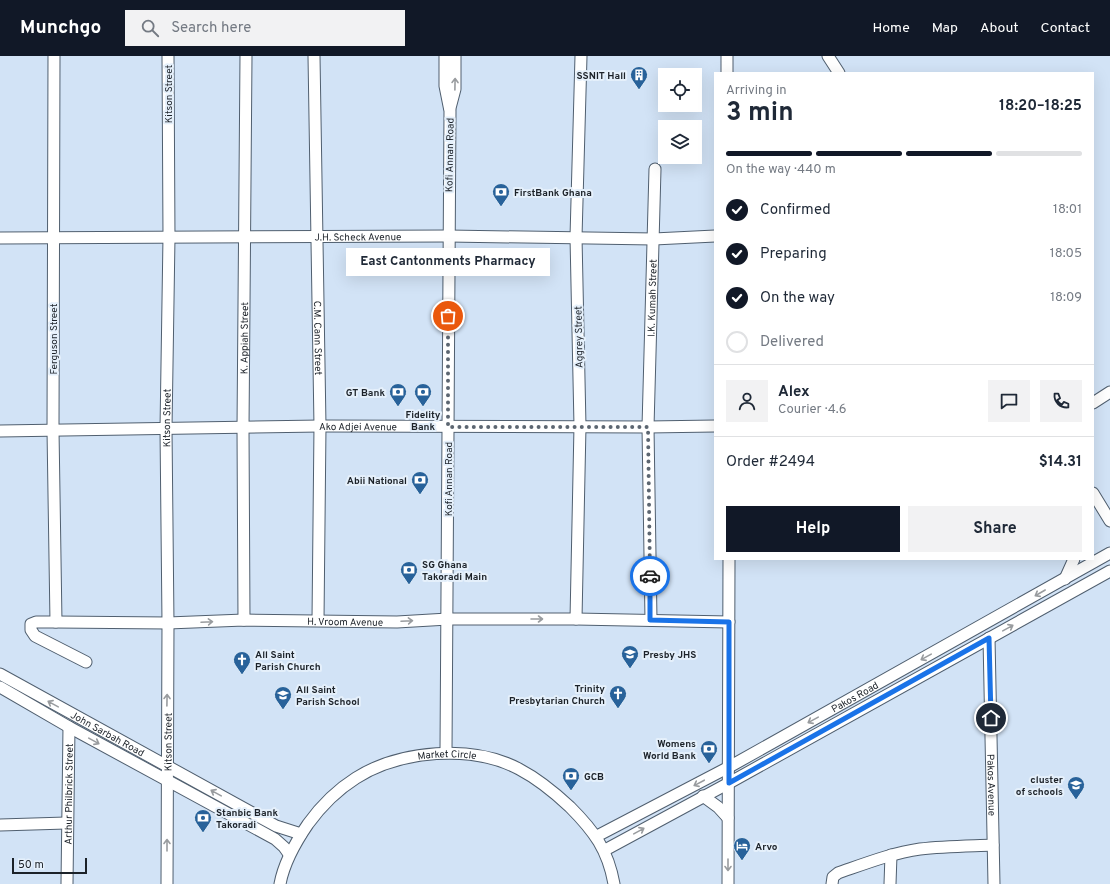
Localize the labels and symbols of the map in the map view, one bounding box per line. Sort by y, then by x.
street label: Kitson Street [163,65,176,123]
building icon: SSNIT Hall [629,65,649,90]
place label: SSNIT Hall [576,70,626,83]
one-way arrow [451,78,459,91]
street label: Kofi Annan Road [443,118,458,192]
bank icon: FirstBank Ghana [491,182,511,207]
place label: FirstBank Ghana [514,187,592,200]
street label: J.H. Scheck Avenue [315,231,401,245]
callout: East Cantonments Pharmacy [346,248,550,276]
street label: I.K. Kumah Street [645,259,661,337]
pin [431,299,465,333]
street label: C.M. Cann Street [310,301,324,376]
street label: K. Appiah Street [238,302,252,374]
street label: Ferguson Street [48,303,61,374]
street label: Aggrey Street [572,306,587,368]
bank icon: GT Bank [388,382,408,407]
bank icon: Fidelity Bank [413,382,433,407]
place label: GT Bank [346,387,385,400]
street label: Kitson Street [161,388,175,447]
place label: Fidelity Bank [405,409,441,434]
street label: Ako Adjei Avenue [319,421,397,434]
street label: Kofi Annan Road [443,442,456,516]
bank icon: Abii National [410,470,430,495]
place label: Abii National [347,475,407,488]
courier [630,556,670,596]
place label: SG Ghana Takoradi Main [422,559,487,584]
bank icon: SG Ghana Takoradi Main [399,560,419,585]
one-way arrow [1034,590,1046,598]
one-way arrow [530,615,543,623]
street label: H. Vroom Avenue [307,616,383,630]
one-way arrow [200,618,213,625]
one-way arrow [400,618,413,625]
one-way arrow [1002,623,1014,631]
school or university icon: Presby JHS [620,644,640,669]
place label: All Saint Parish Church [255,649,321,674]
place label: Presby JHS [643,649,696,662]
church icon: All Saint Parish Church [232,650,252,675]
one-way arrow [920,654,932,661]
street label: Pakos Road [829,679,881,716]
place label: Trinity Presbytarian Church [509,683,605,708]
place label: All Saint Parish School [296,684,360,709]
church icon: Trinity Presbytarian Church [608,684,628,709]
school or university icon: All Saint Parish School [273,685,293,710]
one-way arrow [163,694,171,707]
one-way arrow [47,700,59,707]
pin [974,701,1008,735]
street label: John Sarbah Road [68,709,146,760]
street label: Kitson Street [162,712,176,771]
one-way arrow [807,717,819,725]
one-way arrow [88,738,100,745]
place label: Womens World Bank [643,738,696,763]
bank icon: Womens World Bank [699,739,719,764]
street label: Arthur Philbrick Street [63,743,77,845]
street label: Market Circle [417,748,477,764]
street label: Pakos Avenue [983,754,998,816]
bank icon: GCB [561,766,581,791]
place label: GCB [584,771,604,784]
place label: cluster of schools [1016,774,1064,799]
school or university icon: cluster of schools [1066,775,1086,800]
one-way arrow [693,780,705,787]
one-way arrow [210,789,222,797]
place label: Stanbic Bank Takoradi [216,807,278,832]
bank icon: Stanbic Bank Takoradi [193,808,213,833]
one-way arrow [633,827,645,834]
hotel icon: Arvo [732,836,752,861]
one-way arrow [163,839,171,852]
place label: Arvo [755,841,778,854]
scale bar [12,856,87,875]
one-way arrow [724,858,732,871]

